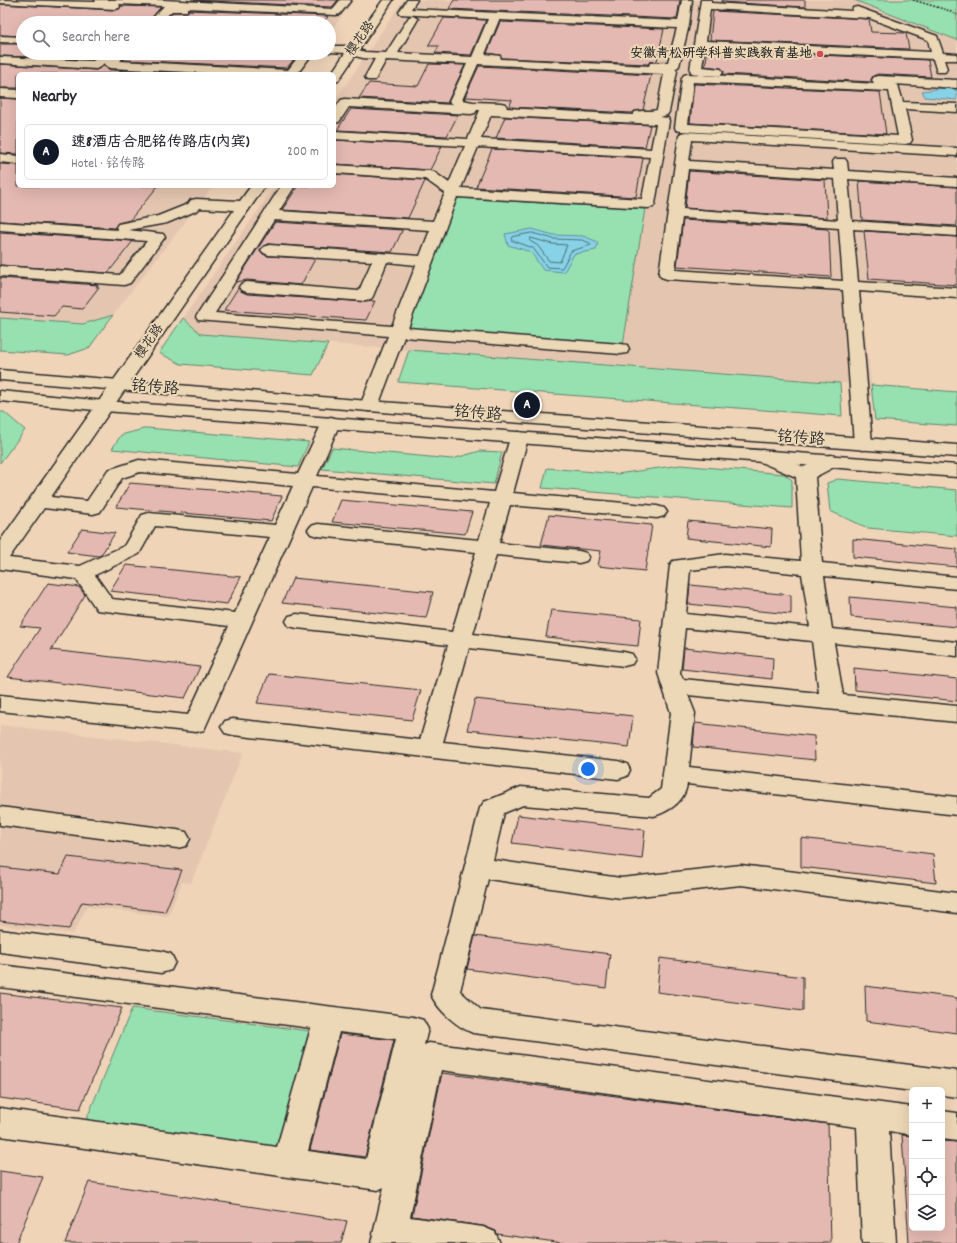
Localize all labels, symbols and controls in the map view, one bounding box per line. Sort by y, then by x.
search box [16,16,336,60]
street label: 樱花路 [342,18,380,60]
icon: search [30,27,52,49]
text: Search here [62,27,130,49]
place label: 安徽青松研学科普实践教育基地 [630,45,812,64]
marker: 安徽青松研学科普实践教育基地 [815,49,825,59]
text: Nearby [32,86,76,110]
text: 速8酒店合肥铭传路店(内宾) [71,132,250,154]
text: A [42,143,50,162]
text: 200 m [287,143,319,162]
text: Hotel · 铭传路 [71,155,145,174]
street label: 樱花路 [131,321,169,363]
street label: 铭传路 [130,374,180,402]
pin: A [514,390,540,420]
street label: 铭传路 [453,401,503,427]
street label: 铭传路 [776,426,826,452]
your location [578,759,598,779]
map controls [909,1087,945,1231]
button: + [909,1087,945,1123]
button: − [909,1123,945,1159]
button: locate [909,1159,945,1195]
button: layers [909,1195,945,1231]

